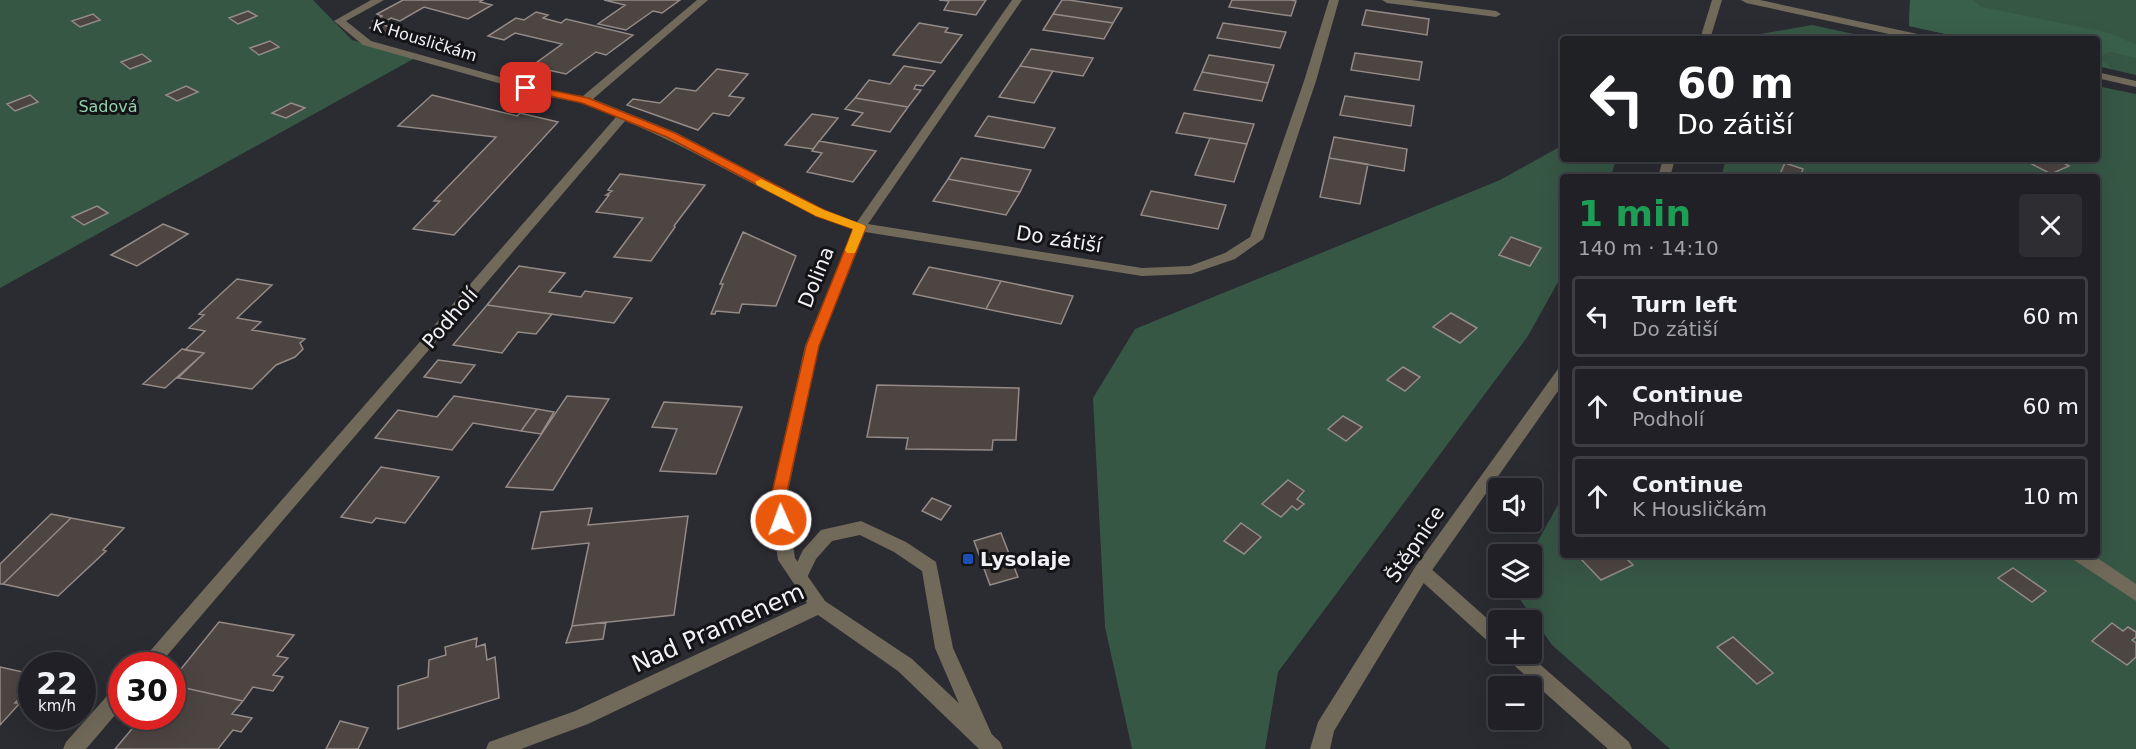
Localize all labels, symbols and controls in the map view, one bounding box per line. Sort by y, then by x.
street label: K Housličkám [370,16,479,65]
text: 60 m [1677,59,1794,108]
icon: left [1578,60,1656,138]
pin [500,62,551,113]
icon: arrive [509,71,542,104]
park label: Sadová [78,97,138,116]
text: Do zátiší [1677,109,1793,140]
text: 1 min [1578,193,1691,234]
button: close [2019,194,2082,257]
street label: Do zátiší [1015,220,1105,258]
text: 140 m · 14:10 [1578,236,1719,260]
street label: Dolina [793,243,839,311]
street label: Podholí [417,282,484,353]
text: Turn left [1632,292,1737,317]
icon: left [1581,300,1614,333]
text: 60 m [2023,304,2079,329]
text: Do zátiší [1632,317,1718,341]
text: Continue [1632,382,1743,407]
icon: ahead [1581,390,1614,423]
text: 60 m [2023,394,2079,419]
text: Podholí [1632,407,1704,431]
text: Continue [1632,472,1743,497]
map controls [1488,478,1542,730]
button: sound [1488,478,1542,532]
icon: ahead [1581,480,1614,513]
text: 10 m [2023,484,2079,509]
position arrow [749,488,813,552]
text: K Housličkám [1632,497,1767,521]
street label: Štěpnice [1381,501,1449,587]
button: layers [1488,544,1542,598]
place label: Lysolaje [980,547,1071,571]
marker: Lysolaje [961,552,975,566]
street label: Nad Pramenem [628,577,808,679]
button: + [1488,610,1542,664]
speed limit sign: 30 [108,652,186,730]
text: 22 [36,666,78,701]
button: − [1488,676,1542,730]
text: km/h [38,697,76,715]

